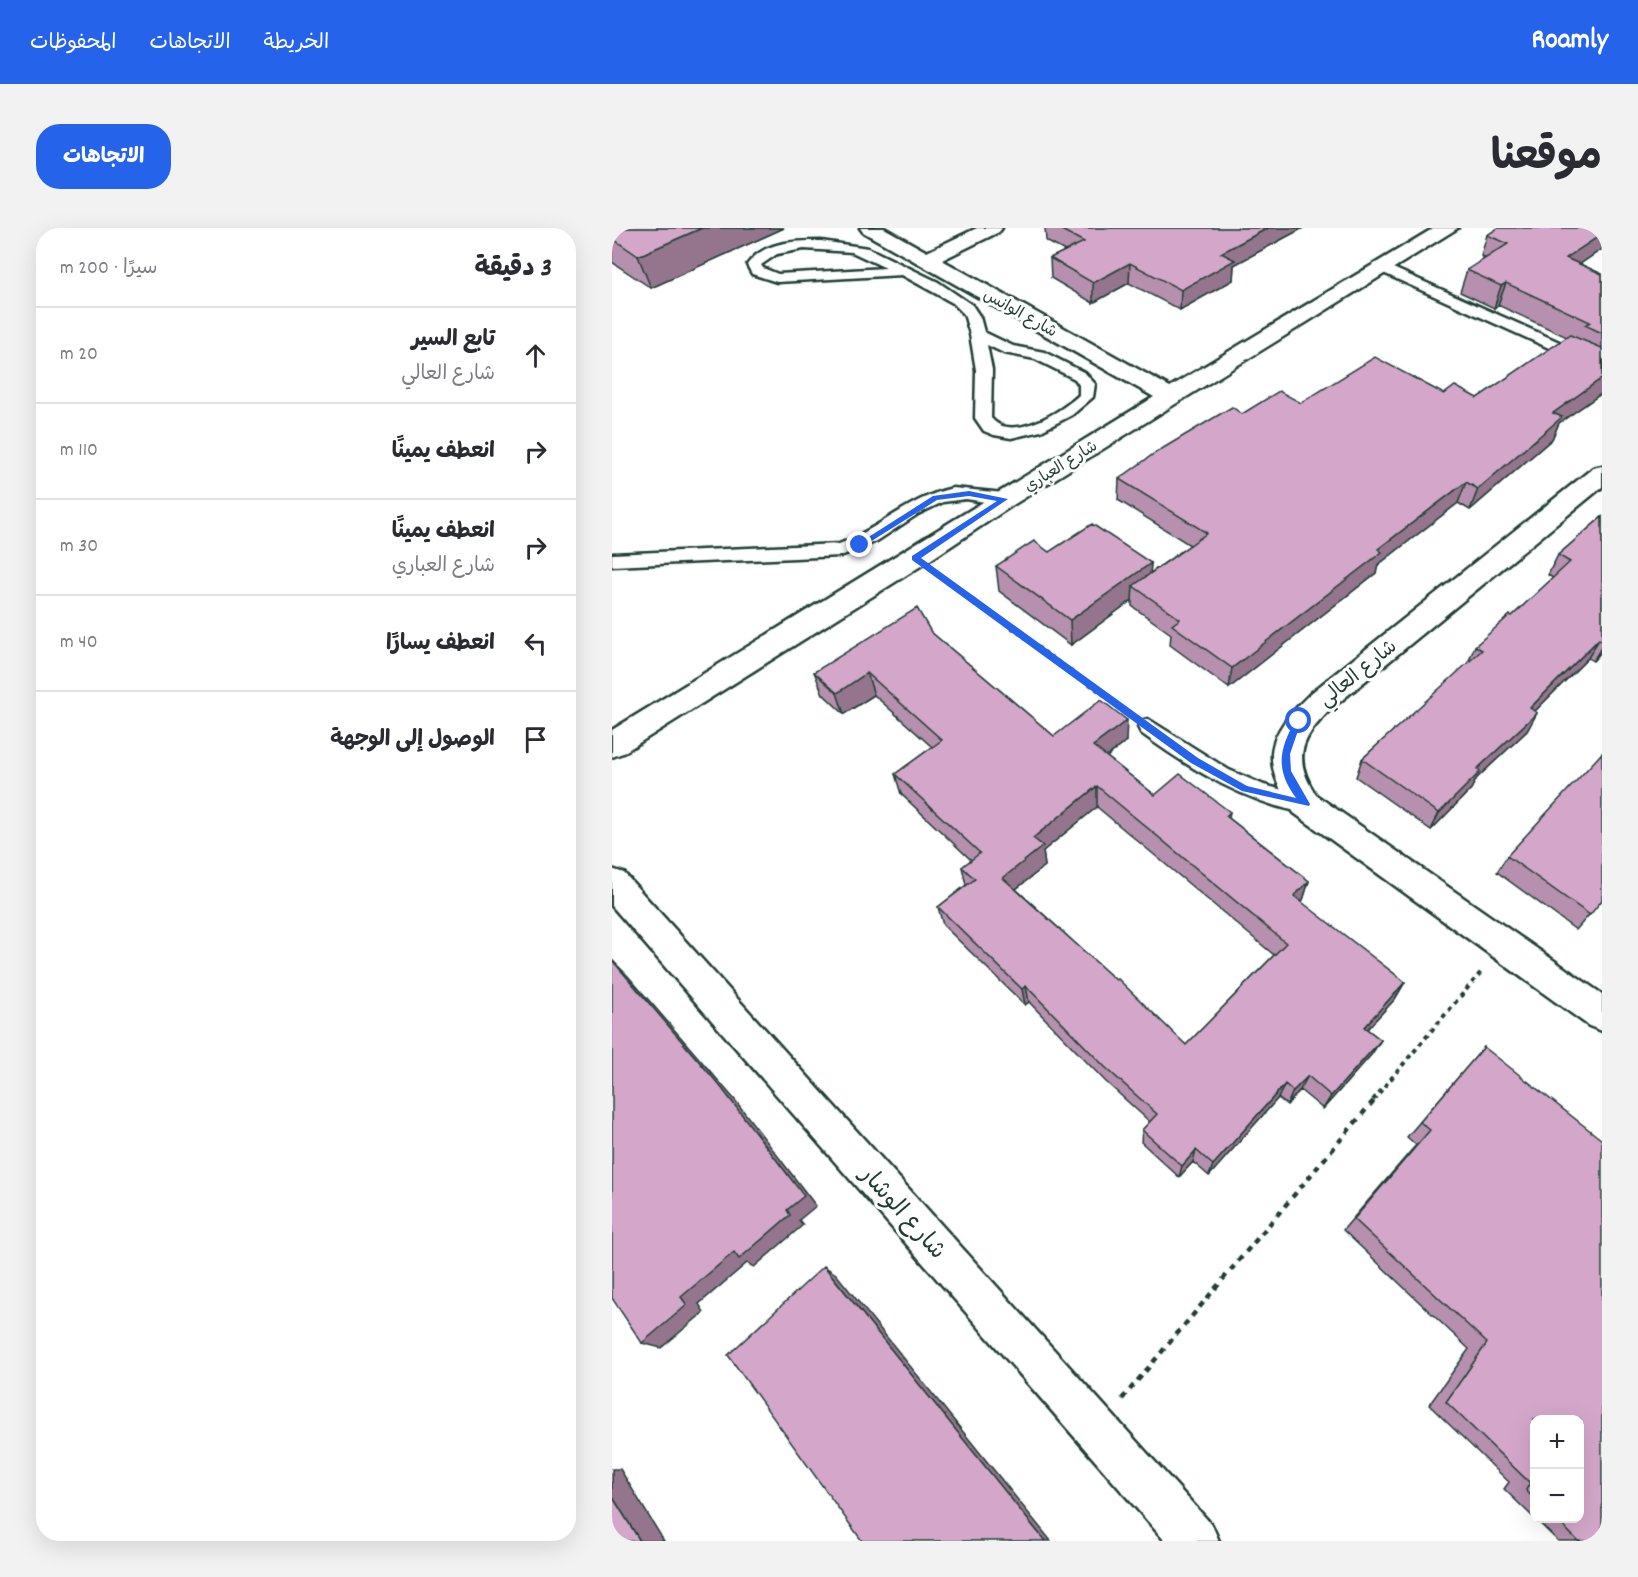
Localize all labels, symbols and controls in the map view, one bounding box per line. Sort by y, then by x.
text: Roamly [1532,22,1608,62]
text: المحفوظات [30,29,116,59]
text: الاتجاهات [149,29,231,59]
text: الخريطة [264,29,329,59]
button: الاتجاهات [36,124,171,189]
text: موقعنا [1491,130,1602,190]
text: 3 دقيقة [475,251,552,288]
text: سيرًا · 200 m [60,255,157,283]
street label: شارع الوانس [979,284,1061,344]
text: تابع السير [412,325,495,356]
icon: ahead [519,339,552,372]
text: 20 m [60,341,98,369]
text: شارع العالي [401,361,495,389]
icon: right [519,435,552,468]
street label: شارع العباري [1020,436,1102,499]
text: 110 m [60,437,98,465]
text: انعطف يمينًا [392,437,495,468]
text: انعطف يمينًا [392,517,495,548]
icon: right [519,531,552,564]
route end [846,531,872,557]
text: 30 m [60,533,98,561]
text: شارع العباري [392,553,495,581]
icon: left [519,627,552,660]
text: 40 m [60,629,98,657]
text: انعطف يسارًا [386,629,495,660]
street label: شارع العالي [1314,634,1405,716]
route start [1285,707,1311,733]
icon: arrive [519,723,552,756]
text: الوصول إلى الوجهة [330,725,495,756]
street label: شارع الوشار [849,1158,953,1268]
map controls [1530,1415,1584,1523]
button: + [1530,1415,1584,1469]
button: − [1530,1469,1584,1523]

